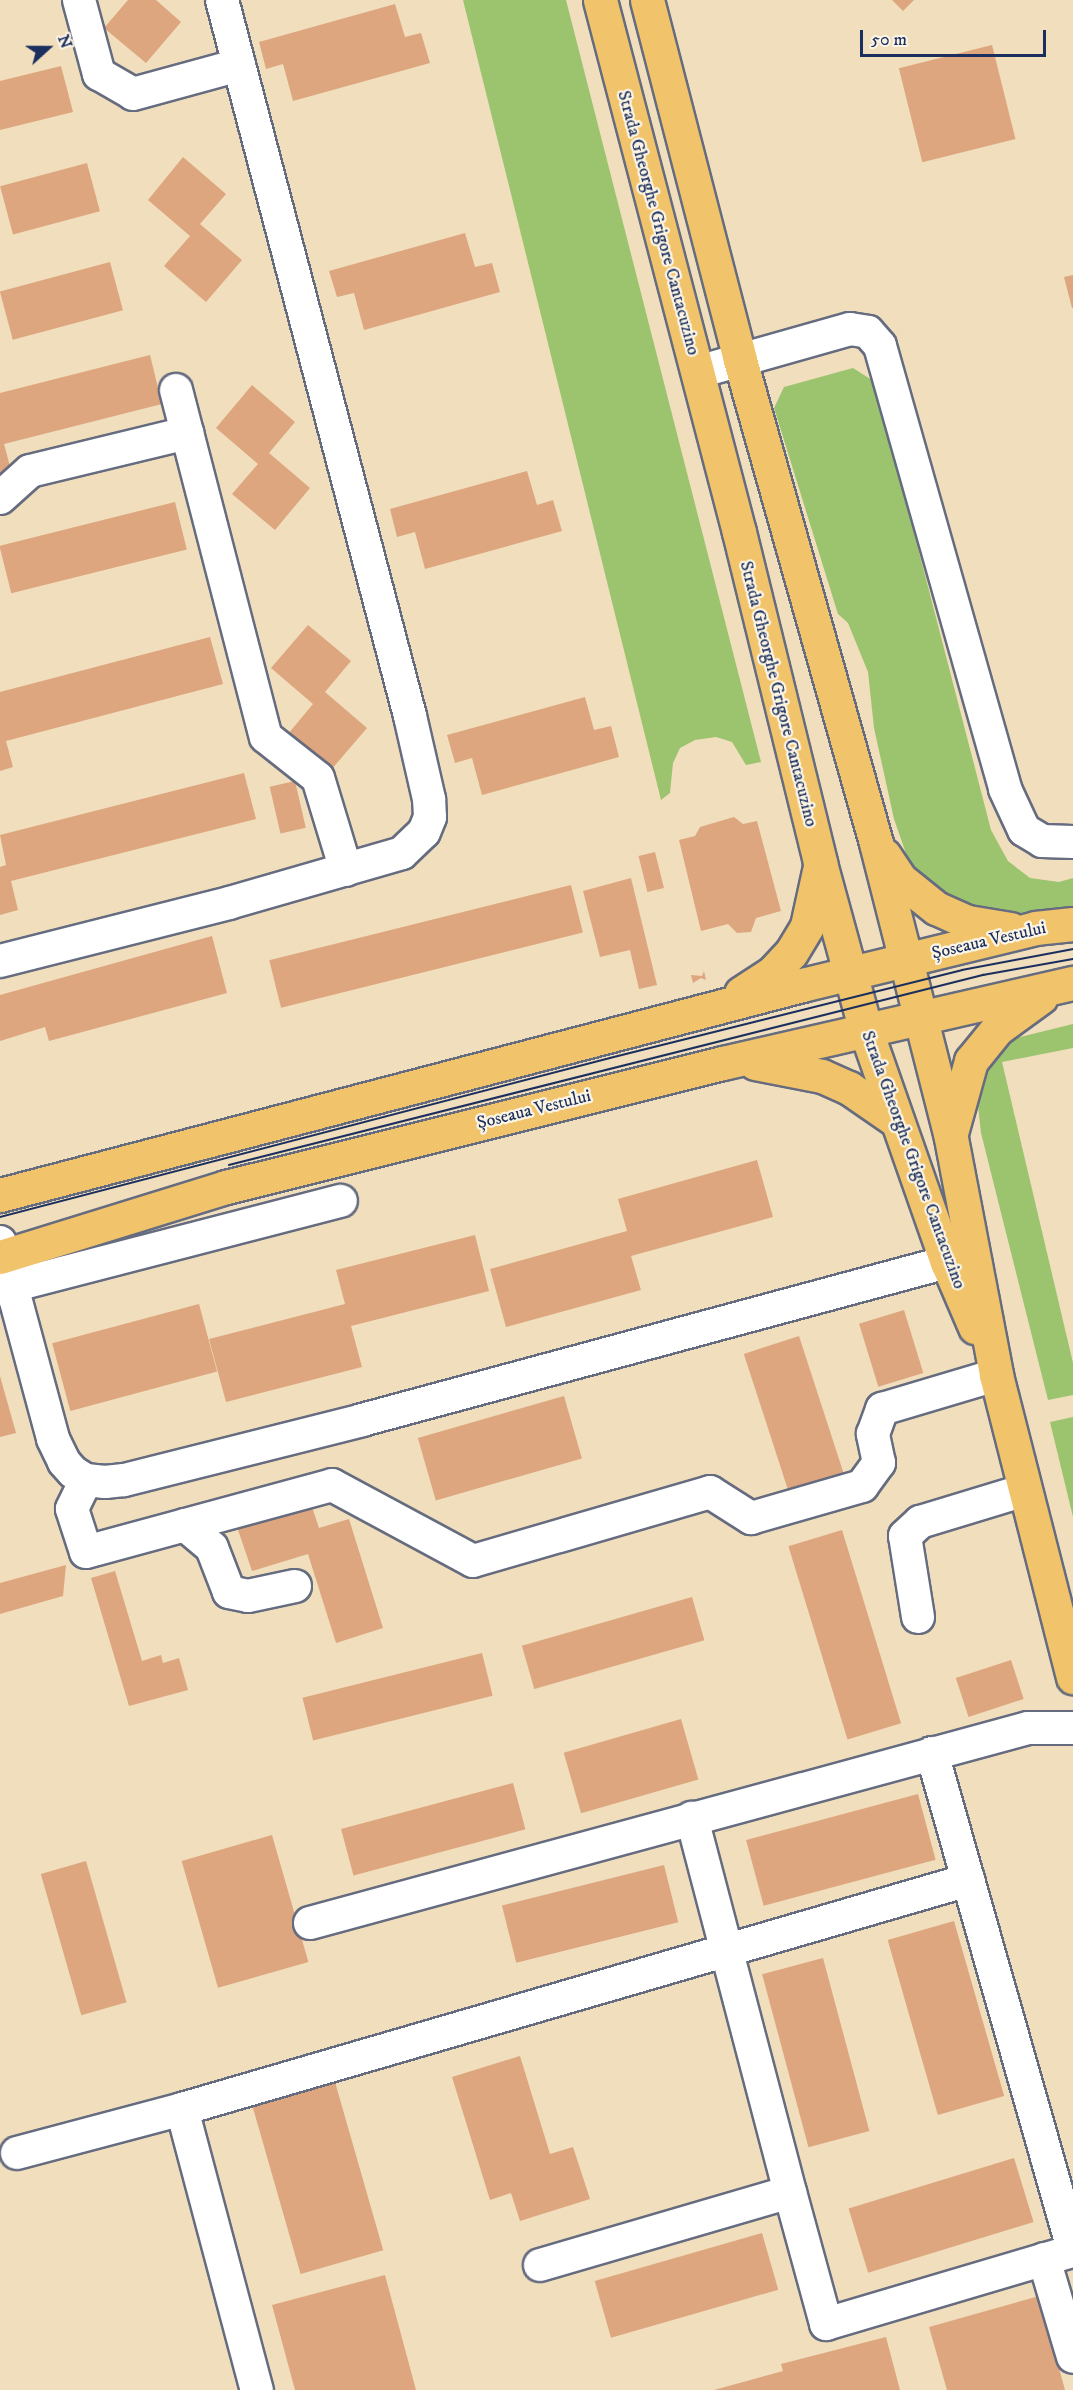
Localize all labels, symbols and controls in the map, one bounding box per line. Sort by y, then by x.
north arrow [18,18,78,78]
scale bar [863,18,1049,56]
text: 50 m [871,29,907,51]
text: N [53,32,76,51]
street label: Strada Gheorghe Grigore Cantacuzino [612,88,704,358]
street label: Strada Gheorghe Grigore Cantacuzino [734,559,822,829]
street label: Șoseaua Vestului [930,917,1048,965]
street label: Strada Gheorghe Grigore Cantacuzino [856,1028,970,1292]
street label: Șoseaua Vestului [475,1085,593,1135]

